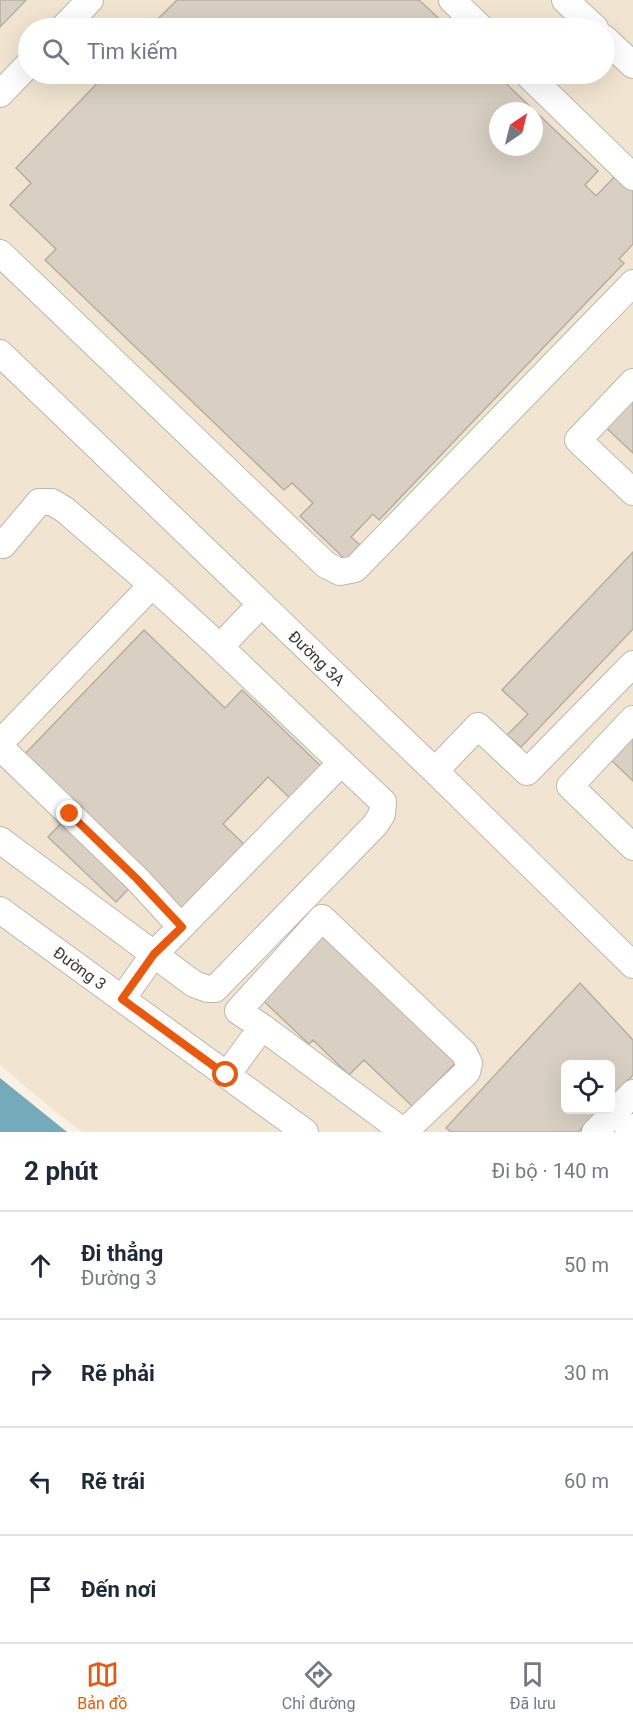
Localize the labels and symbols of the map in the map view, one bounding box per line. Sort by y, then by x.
north arrow [489,102,543,156]
street label: Đường 3A [285,627,349,690]
route end [56,800,82,826]
street label: Đường 3 [50,943,110,994]
route start [212,1061,238,1087]

